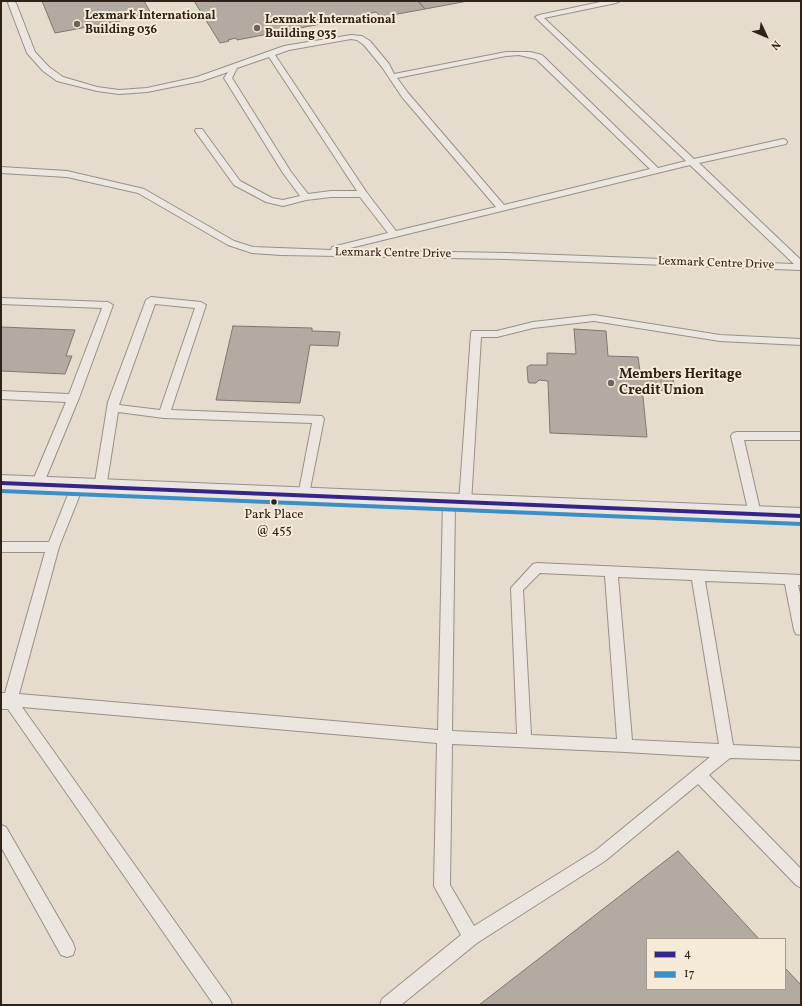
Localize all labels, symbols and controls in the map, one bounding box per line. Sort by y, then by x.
place label: Lexmark International Building 036 [85,10,216,38]
place label: Lexmark International Building 035 [265,14,396,42]
north arrow [746,16,786,56]
marker: Lexmark International Building 036 [72,19,82,29]
marker: Lexmark International Building 035 [252,23,262,33]
text: N [767,37,783,53]
street label: Lexmark Centre Drive [335,246,451,262]
street label: Lexmark Centre Drive [658,255,774,273]
place label: Members Heritage Credit Union [619,367,742,400]
marker: Members Heritage Credit Union [606,378,616,388]
marker: Park Place @ 455 [269,497,279,507]
place label: Park Place @ 455 [244,508,304,539]
legend [646,938,786,990]
text: 4 [684,946,691,962]
text: 17 [684,966,694,982]

